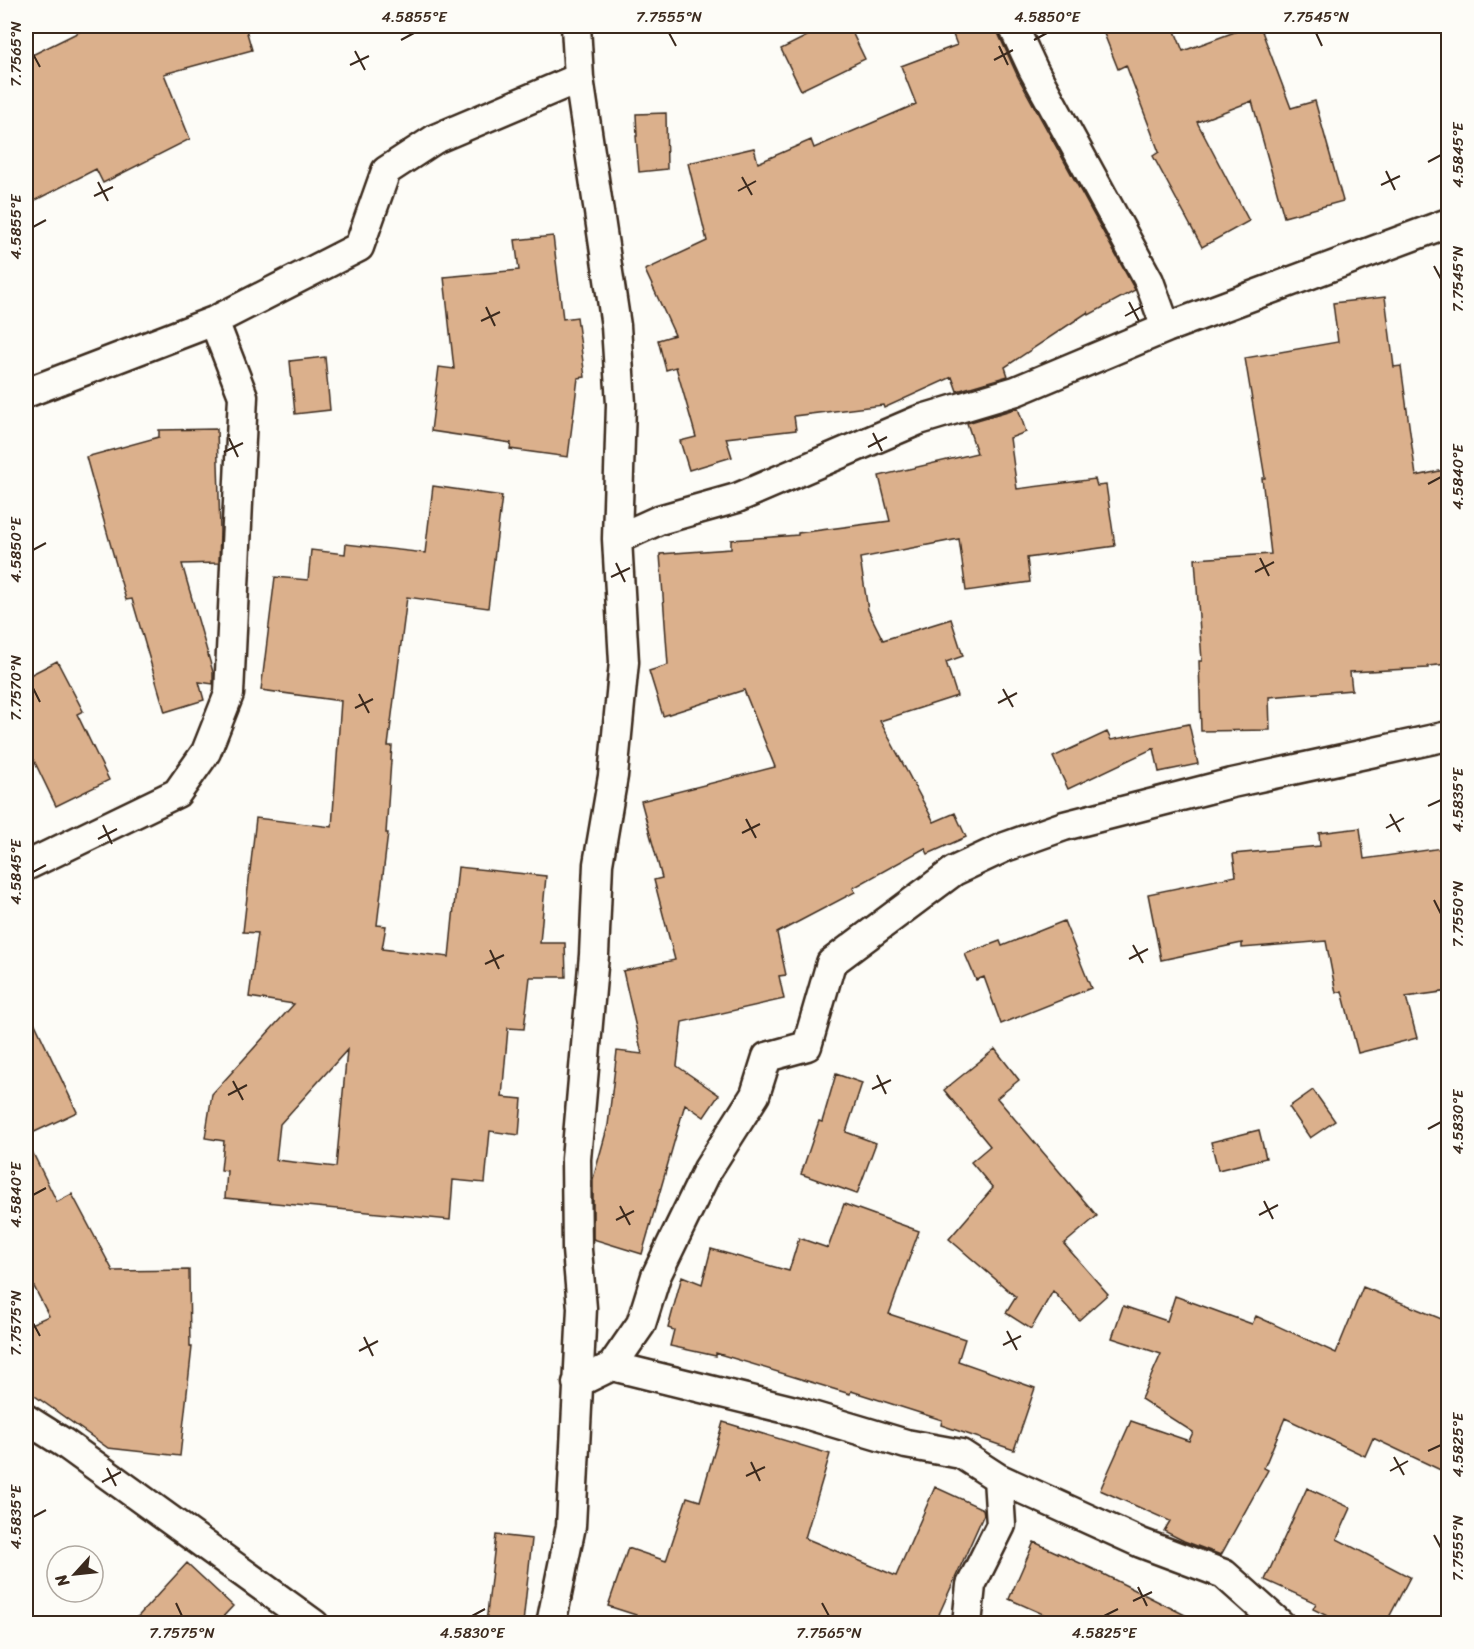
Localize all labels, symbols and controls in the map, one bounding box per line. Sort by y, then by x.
text: 4.5855°E [381,4,448,30]
text: 7.7555°N [636,4,703,30]
text: 4.5850°E [1014,4,1081,30]
text: 7.7545°N [1283,4,1350,30]
text: 7.7565°N [3,21,29,87]
text: 4.5845°E [1445,121,1471,188]
text: 4.5855°E [3,193,29,260]
text: 7.7545°N [1445,245,1471,312]
text: 4.5840°E [1445,442,1471,510]
text: 4.5850°E [3,516,29,583]
text: 7.7570°N [3,655,29,721]
text: 4.5835°E [1445,766,1471,832]
text: 4.5845°E [3,838,29,905]
text: 7.7550°N [1445,880,1471,947]
text: 4.5830°E [1445,1088,1471,1154]
text: 4.5840°E [3,1160,29,1228]
text: 7.7575°N [3,1290,29,1356]
text: 4.5825°E [1445,1411,1471,1477]
text: 4.5835°E [3,1483,29,1549]
text: 7.7555°N [1445,1514,1471,1581]
north arrow [45,1544,105,1604]
text: N [46,1568,78,1593]
text: 7.7575°N [149,1620,215,1646]
text: 4.5830°E [440,1620,506,1646]
text: 7.7565°N [796,1620,862,1646]
text: 4.5825°E [1072,1620,1138,1646]

